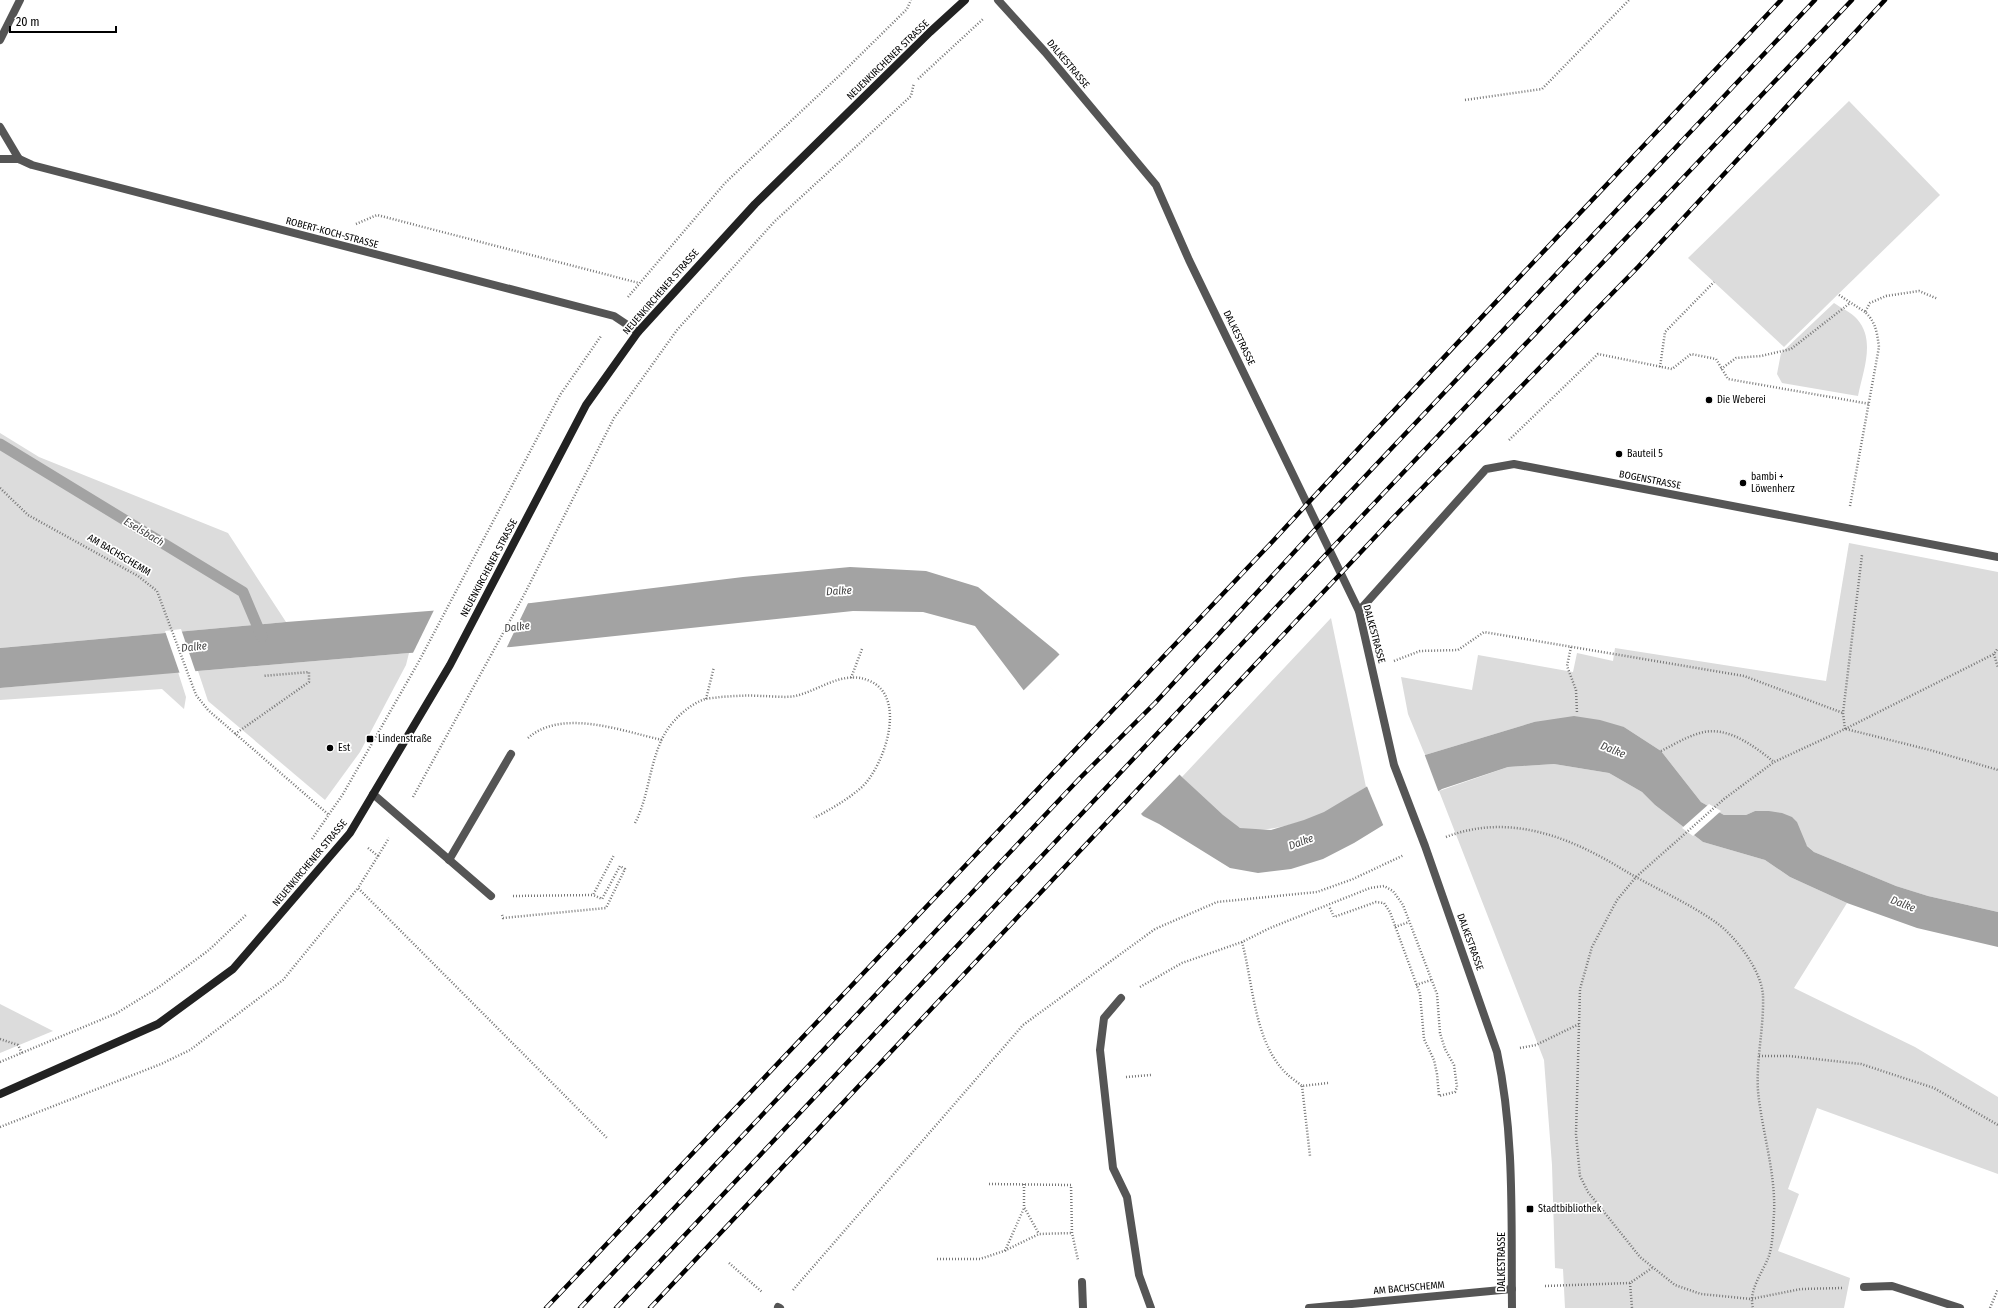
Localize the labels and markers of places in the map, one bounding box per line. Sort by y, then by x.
place label: Die Weberei [1717,394,1766,406]
marker: Die Weberei [1704,395,1714,405]
place label: Bauteil 5 [1627,448,1663,460]
marker: Bauteil 5 [1614,449,1624,459]
place label: bambi + Löwenherz [1751,471,1795,495]
marker: bambi + Löwenherz [1738,478,1748,488]
place label: Lindenstraße [378,733,432,745]
marker: Lindenstraße [365,734,375,744]
place label: Est [338,742,351,754]
marker: Est [325,743,335,753]
place label: Stadtbibliothek [1538,1203,1602,1215]
marker: Stadtbibliothek [1525,1204,1535,1214]

